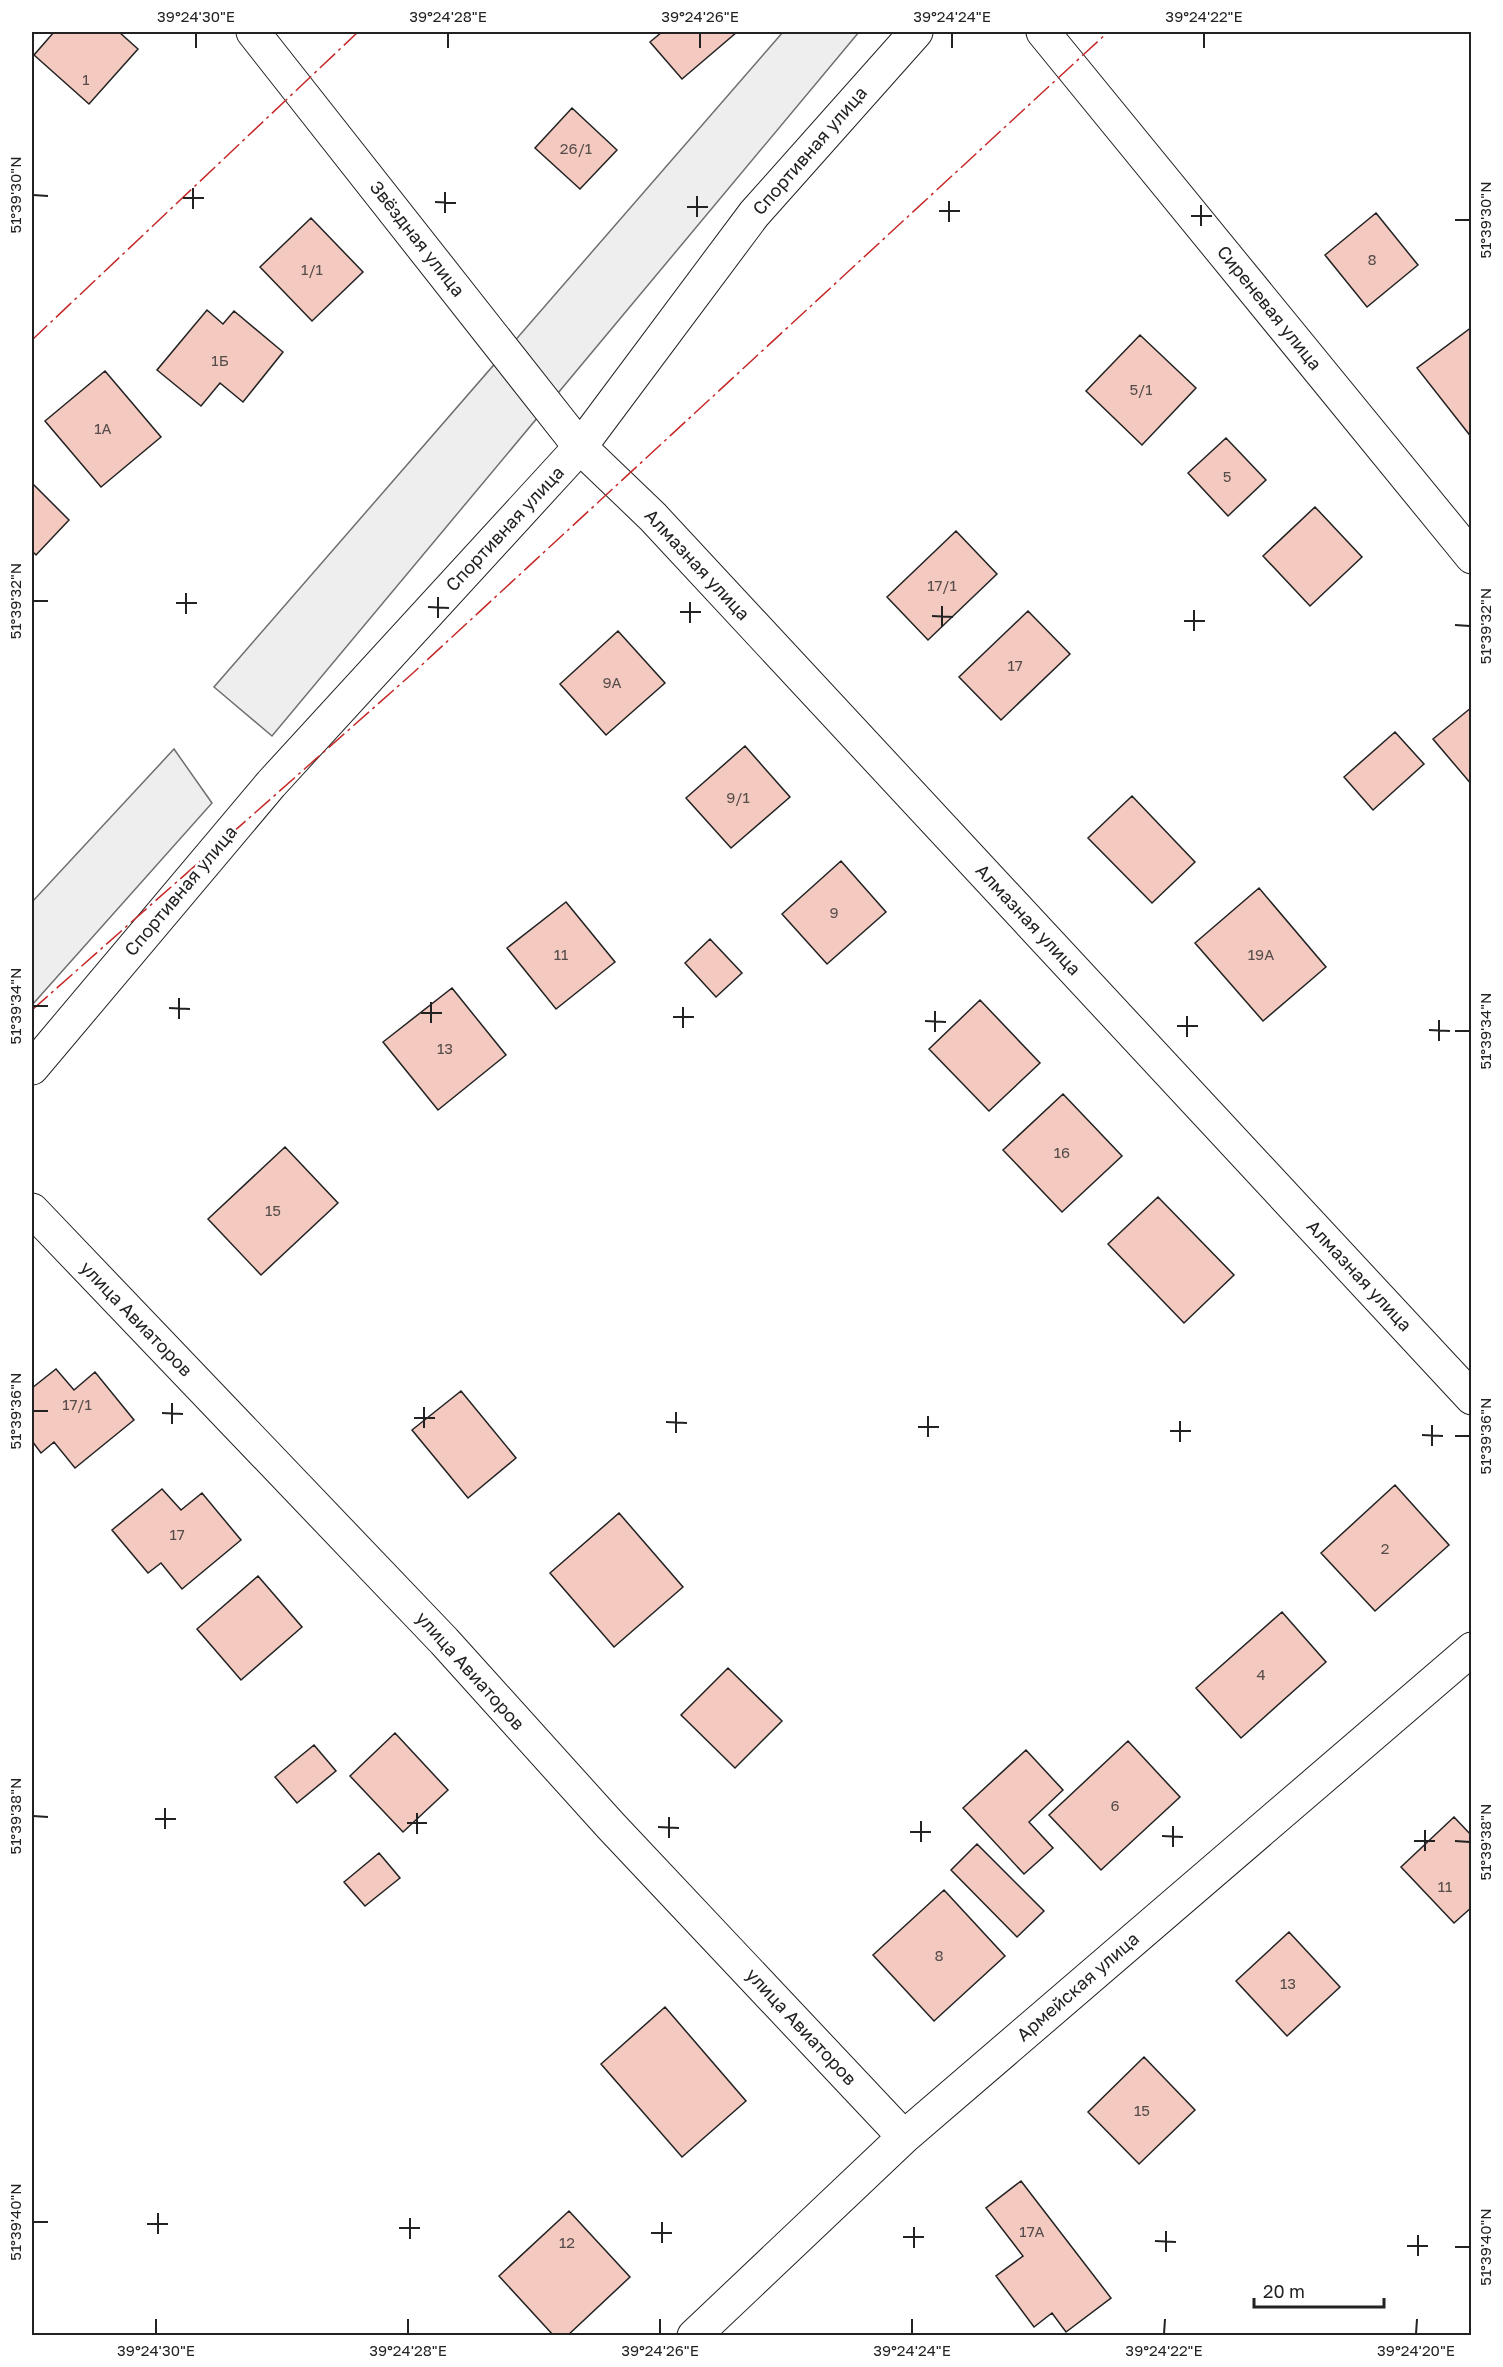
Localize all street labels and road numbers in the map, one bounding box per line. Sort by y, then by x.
street label: Спортивная улица [747,81,871,219]
street label: Звёздная улица [366,176,470,301]
street label: Сиреневая улица [1213,241,1327,374]
street label: Спортивная улица [441,461,568,596]
street label: Алмазная улица [641,504,755,625]
street label: Спортивная улица [119,821,241,960]
street label: Алмазная улица [972,859,1086,980]
street label: Алмазная улица [1303,1215,1417,1336]
street label: улица Авиаторов [76,1256,197,1381]
street label: улица Авиаторов [412,1607,530,1734]
street label: Армейская улица [1012,1927,1143,2045]
street label: улица Авиаторов [742,1963,862,2089]

